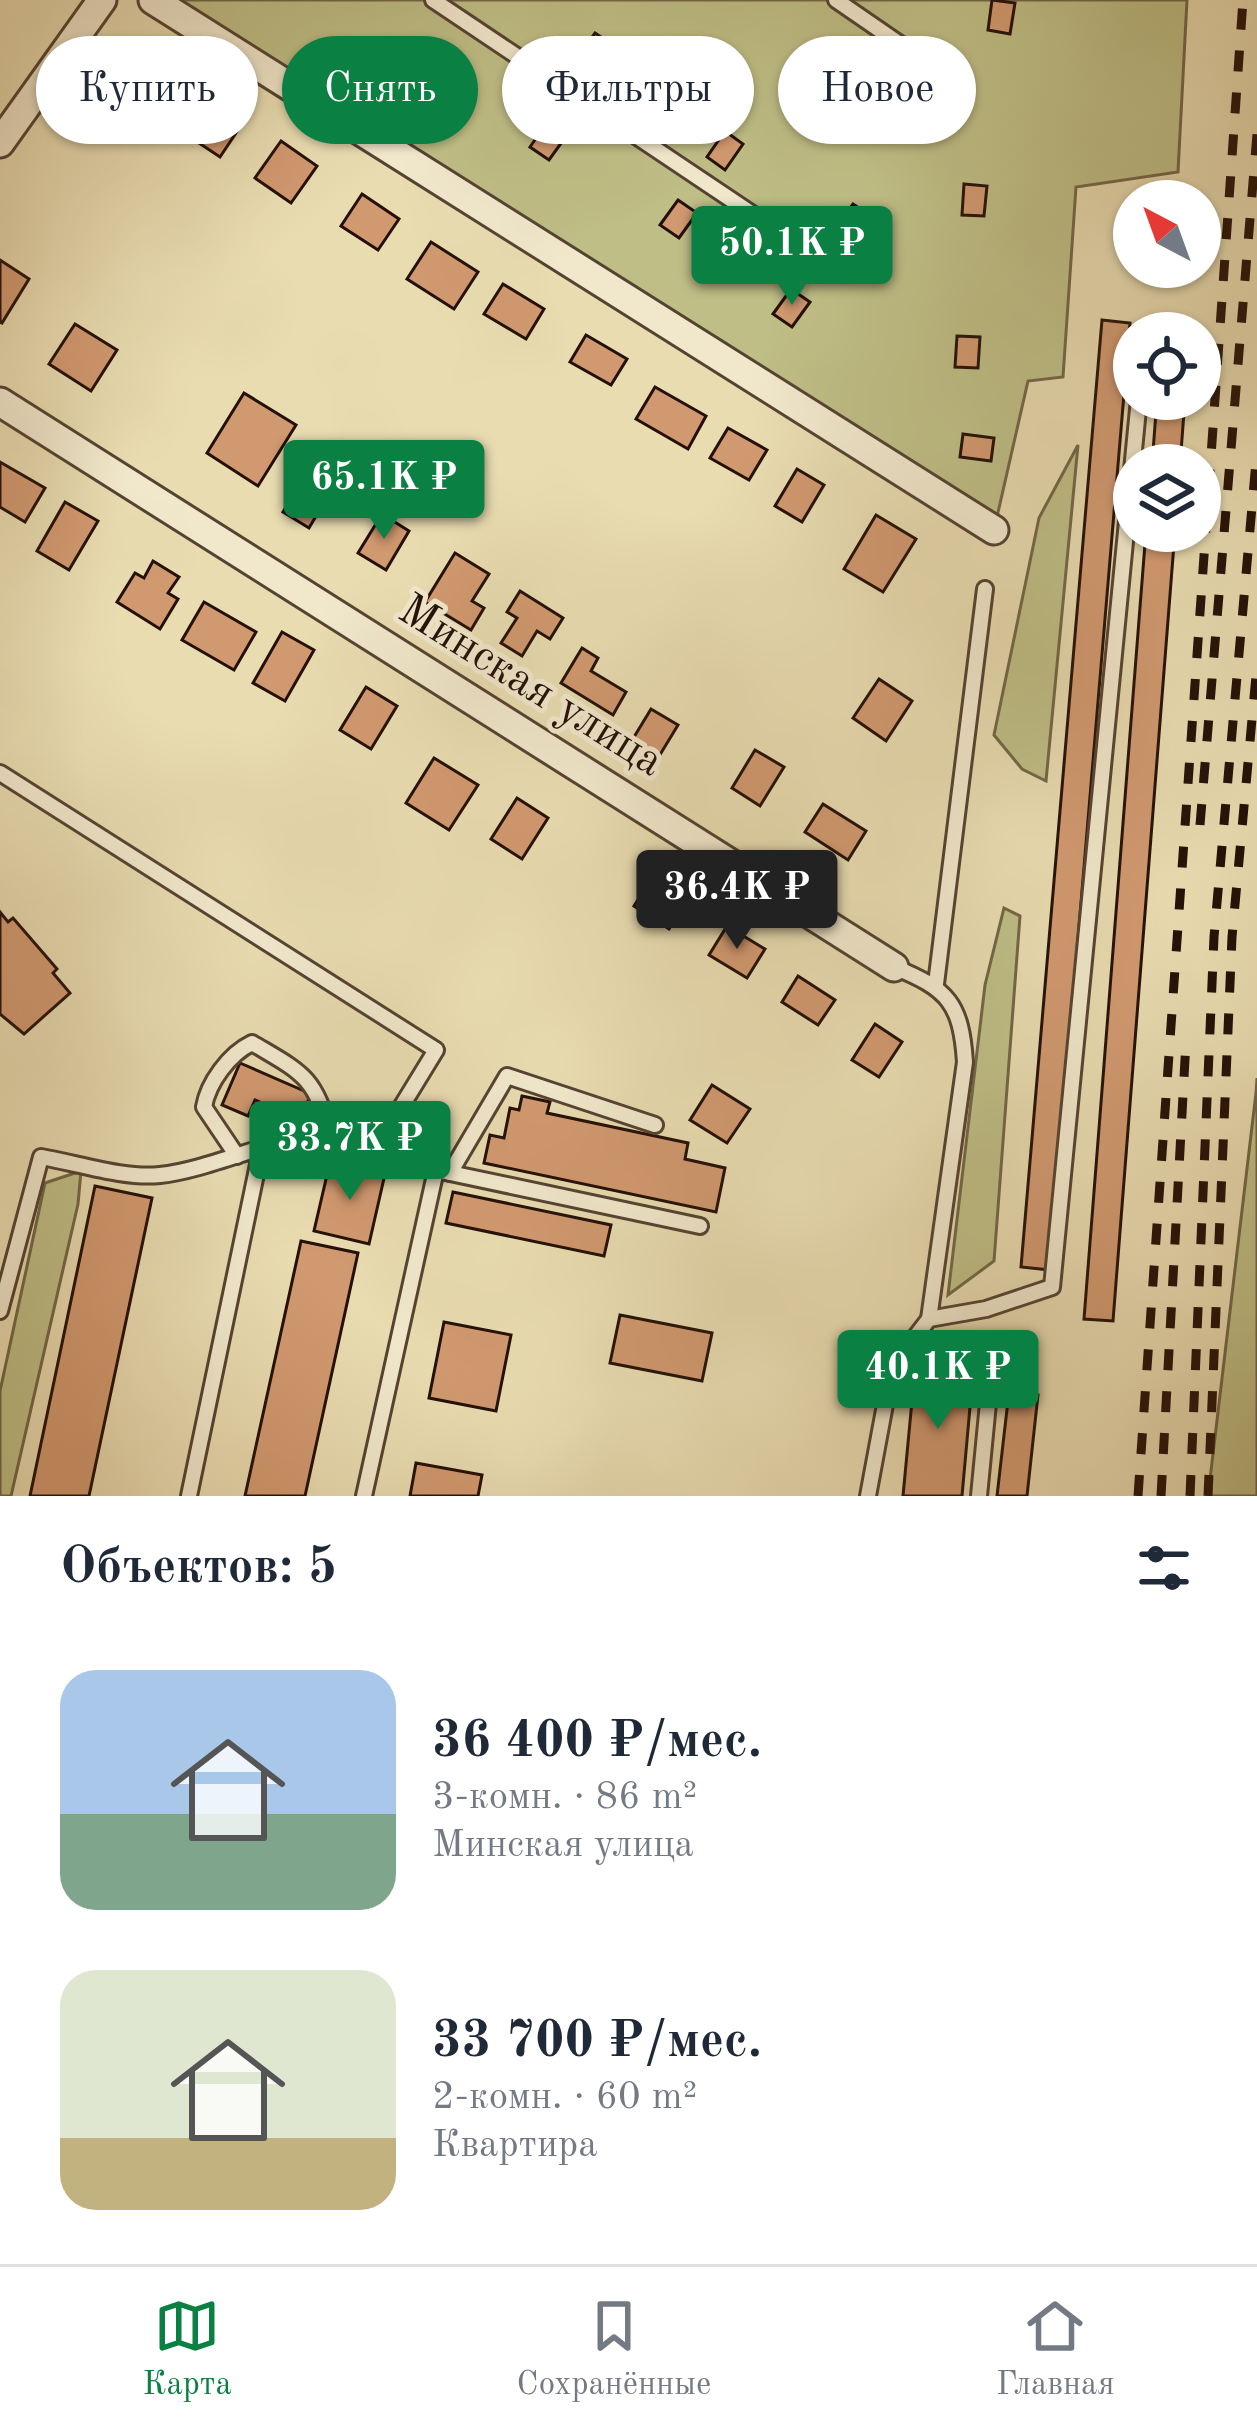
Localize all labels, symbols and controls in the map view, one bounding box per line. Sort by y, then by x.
chip: Купить [36,36,258,144]
chip: Снять [282,36,478,144]
chip: Фильтры [502,36,754,144]
chip: Новое [778,36,976,144]
north arrow [1113,180,1221,288]
map controls [1113,180,1221,552]
pin: 50.1K ₽ [681,206,903,308]
text: 50.1K ₽ [718,225,866,264]
button: locate [1113,312,1221,420]
pin: 65.1K ₽ [273,440,495,542]
button: layers [1113,444,1221,552]
text: 65.1K ₽ [310,459,458,498]
street label: Минская улица [390,588,670,786]
pin: 36.4K ₽ [626,850,848,952]
text: 36.4K ₽ [663,869,811,908]
pin: 33.7K ₽ [239,1101,461,1203]
text: 33.7K ₽ [276,1120,424,1159]
pin: 40.1K ₽ [827,1330,1049,1432]
text: 40.1K ₽ [864,1349,1012,1388]
icon: filters [1131,1535,1197,1601]
text: Объектов: 5 [60,1543,337,1594]
text: 36 400 ₽/мес. [432,1717,762,1768]
icon: home [156,1718,300,1862]
text: 3-комн. · 86 m² [432,1778,697,1817]
text: Минская улица [432,1826,694,1865]
text: 33 700 ₽/мес. [432,2017,762,2068]
icon: home [156,2018,300,2162]
text: 2-комн. · 60 m² [432,2078,697,2117]
text: Квартира [432,2126,597,2165]
tab: Карта [142,2293,232,2406]
tab: Сохранённые [517,2293,711,2406]
tab: Главная [996,2293,1115,2406]

